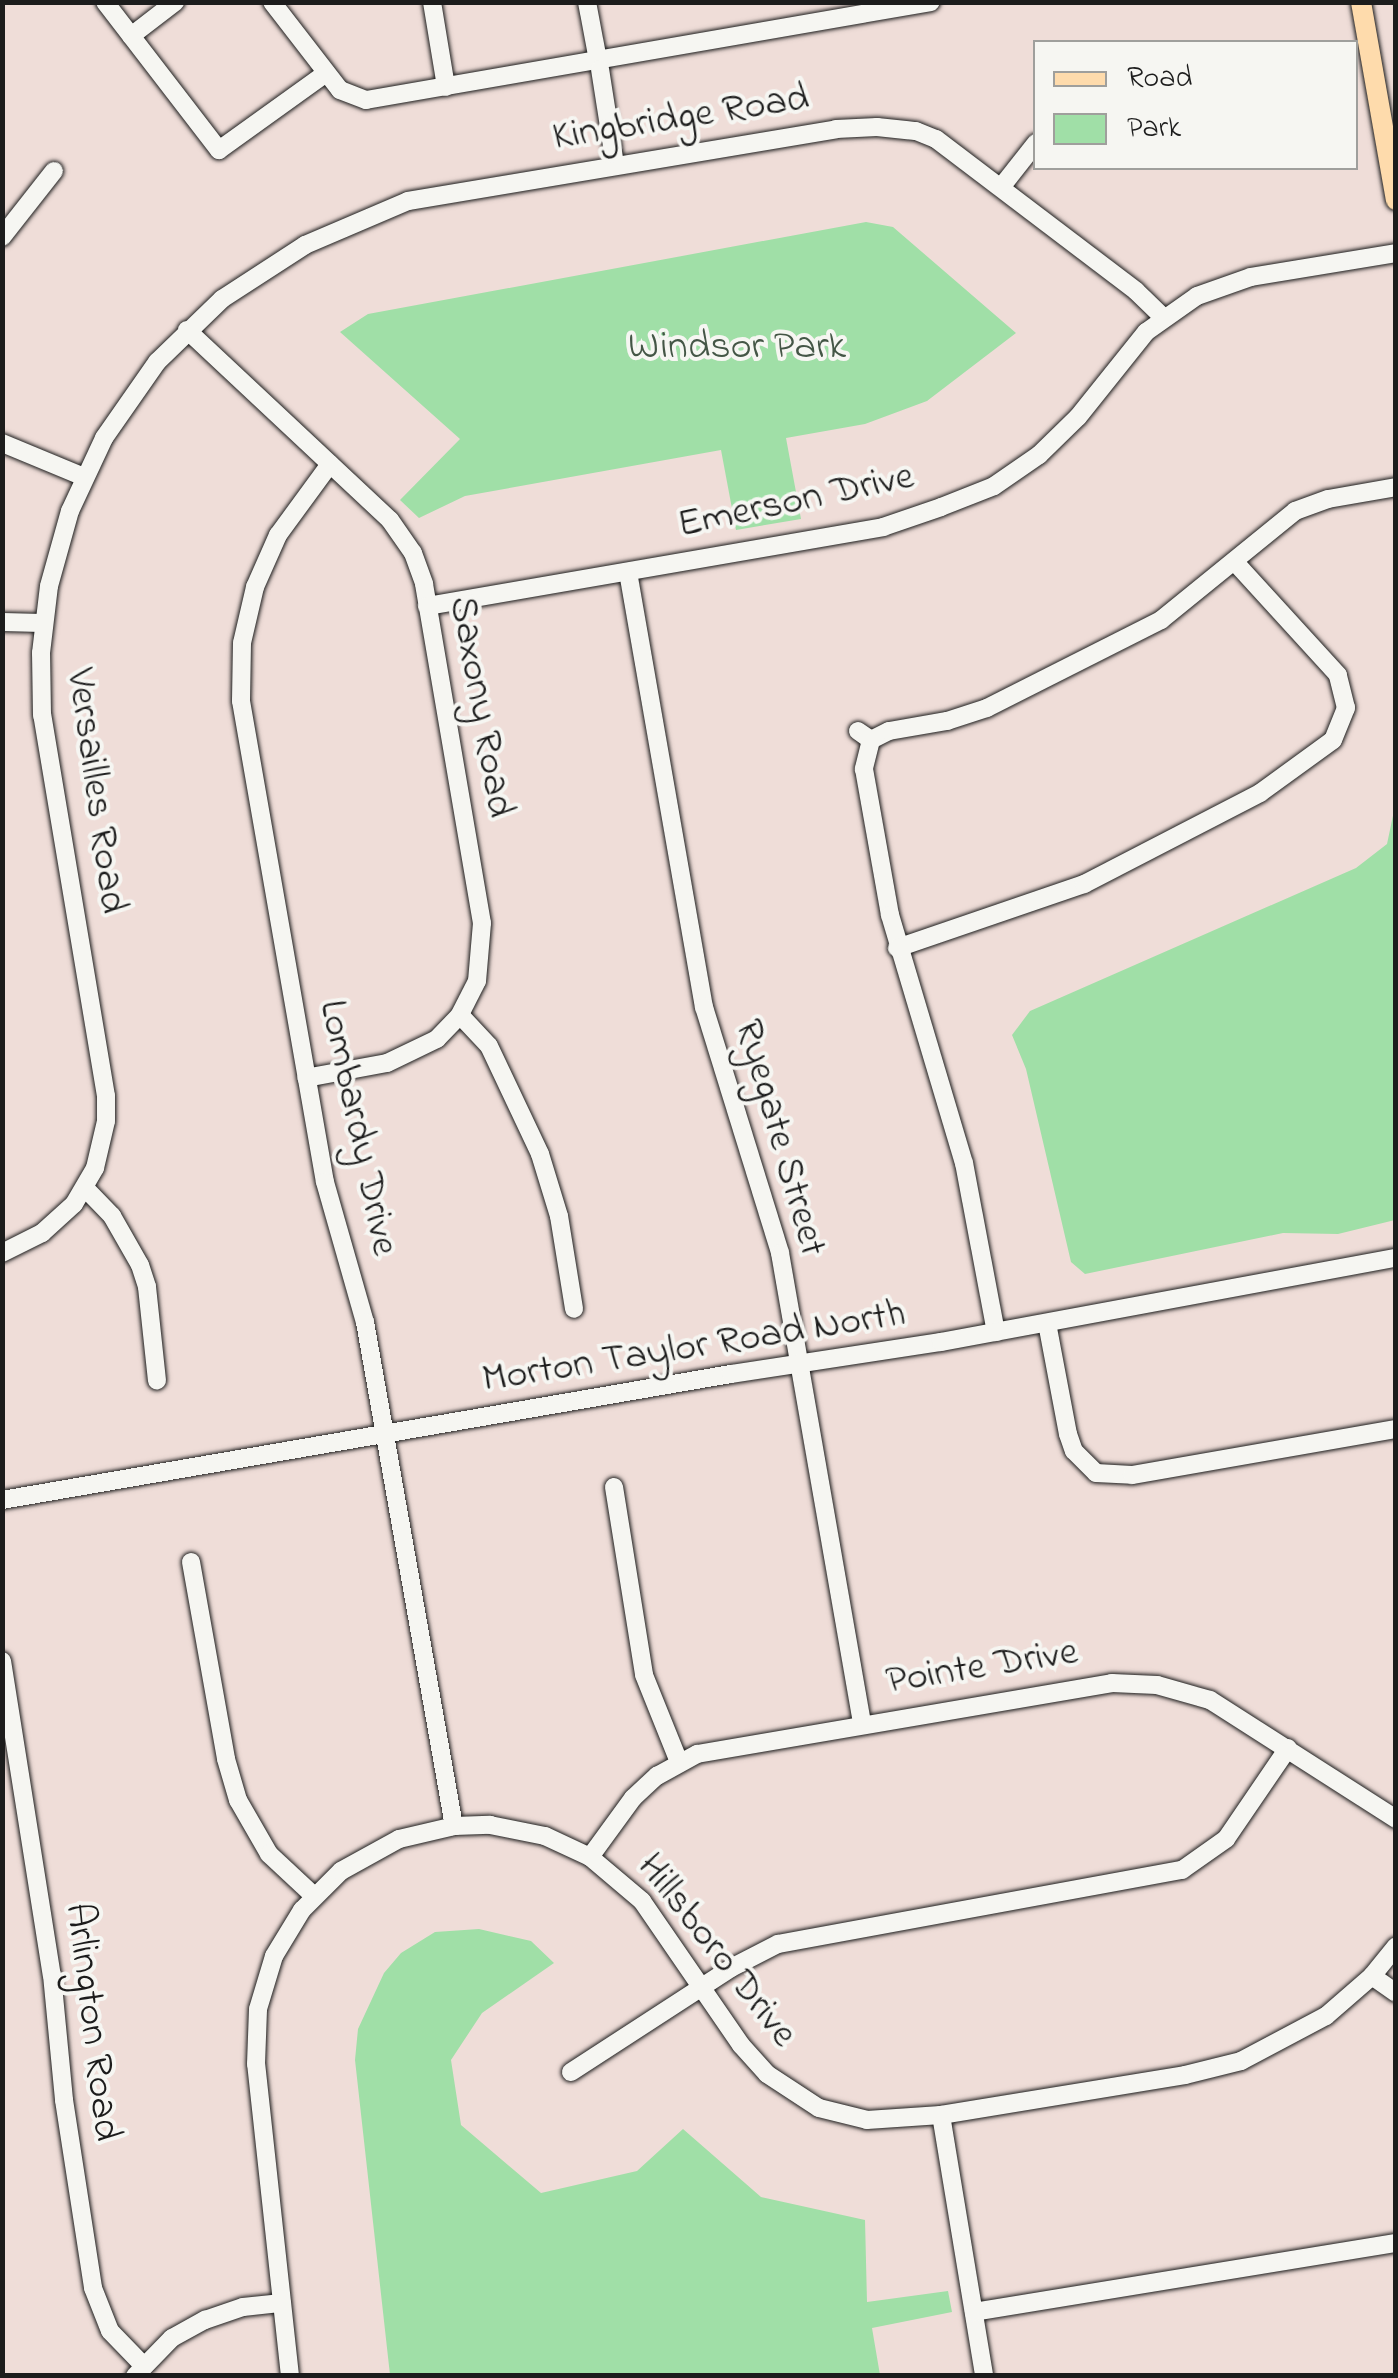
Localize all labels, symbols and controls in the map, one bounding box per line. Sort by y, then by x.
legend [1033,40,1358,170]
text: Road [1127,57,1192,101]
street label: Kingbridge Road [549,75,813,163]
text: Park [1127,107,1181,151]
park label: Windsor Park [628,324,846,372]
street label: Emerson Drive [674,454,918,550]
street label: Saxony Road [437,593,523,821]
street label: Versailles Road [54,665,136,917]
street label: Lombardy Drive [306,996,408,1260]
street label: Ryegate Street [722,1014,836,1262]
street label: Morton Taylor Road North [479,1291,909,1405]
street label: Pointe Drive [883,1629,1081,1707]
street label: Hillsboro Drive [625,1844,807,2058]
street label: Arlington Road [53,1900,129,2144]

